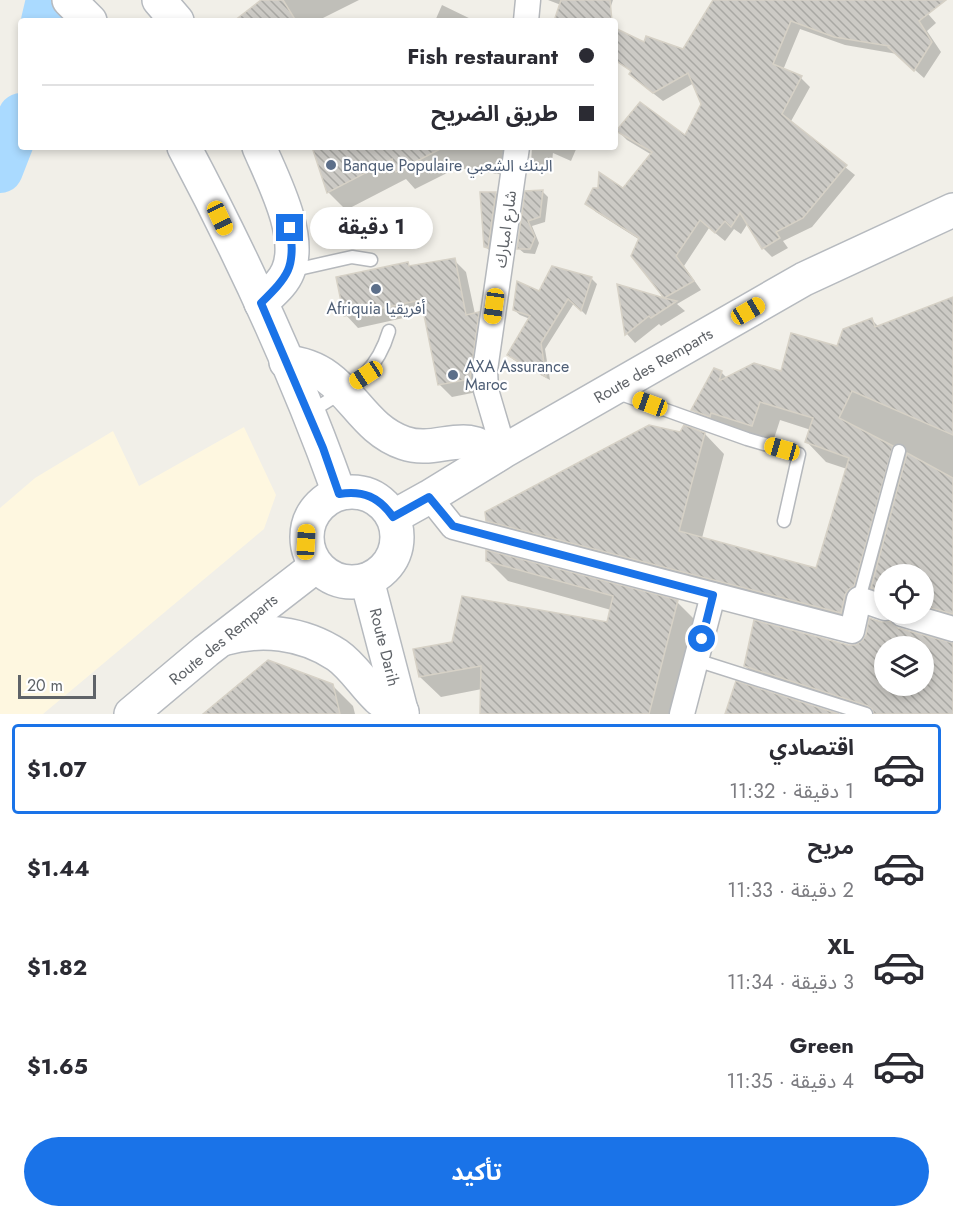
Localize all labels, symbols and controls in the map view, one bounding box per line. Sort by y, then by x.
text: Fish restaurant [407,40,558,72]
text: طريق الضريح [431,97,558,129]
place label: Banque Populaire البنك الشعبي [343,154,553,178]
marker: Banque Populaire البنك الشعبي [324,158,338,172]
street label: شارع امبارك [489,189,523,269]
car [204,198,236,238]
callout: 1 دقيقة [311,207,434,249]
text: 1 دقيقة [338,213,405,242]
route end [276,214,303,241]
marker: Afriquia أفريقيا [369,282,383,296]
car [483,287,505,325]
car [728,294,768,328]
place label: Afriquia أفريقيا [326,297,426,320]
street label: Route des Remparts [590,322,717,409]
place label: AXA Assurance Maroc [465,355,569,396]
car [346,358,386,392]
marker: AXA Assurance Maroc [446,368,460,382]
car [630,389,670,419]
car [762,435,802,463]
car [296,524,316,560]
map controls [874,564,934,696]
button: locate [874,564,934,624]
street label: Route des Remparts [164,588,283,690]
street label: Route Darih [364,606,405,689]
route start [688,625,715,652]
button: layers [874,636,934,696]
scale bar [18,672,96,700]
text: 20 m [27,674,63,697]
text: اقتصادي [769,731,854,763]
icon: car [872,742,926,796]
text: $1.07 [27,753,87,785]
text: 1 دقيقة · 11:32 [729,777,854,806]
text: مريح [808,830,854,862]
icon: car [872,841,926,895]
text: $1.44 [27,852,90,884]
text: 2 دقيقة · 11:33 [727,876,854,905]
text: XL [827,930,854,962]
icon: car [872,940,926,994]
text: $1.82 [27,951,87,983]
text: 3 دقيقة · 11:34 [727,968,854,997]
text: Green [790,1029,854,1061]
icon: car [872,1039,926,1093]
text: $1.65 [27,1050,88,1082]
text: 4 دقيقة · 11:35 [727,1067,854,1096]
button: تأكيد [24,1137,929,1206]

